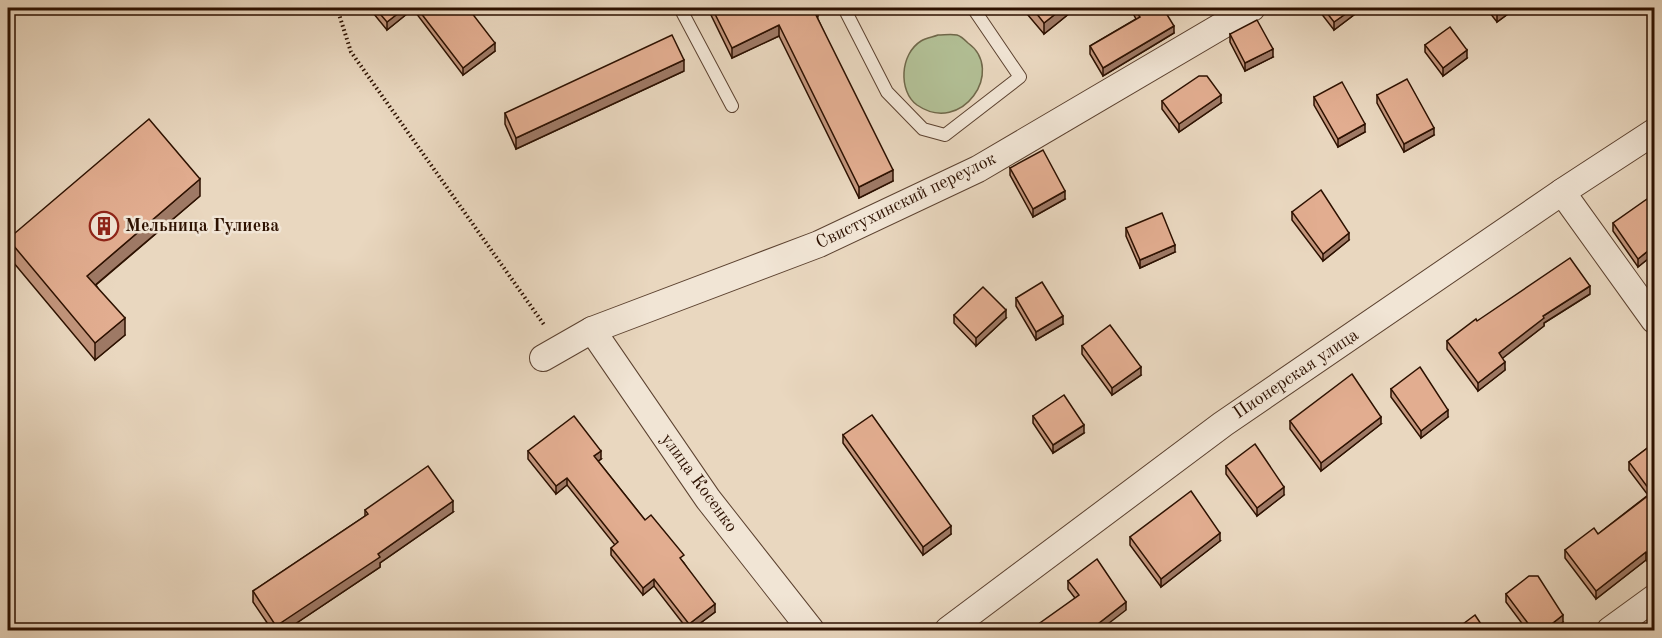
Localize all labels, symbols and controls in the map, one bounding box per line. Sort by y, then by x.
street label: Свистухинский переулок [813,150,999,252]
building icon: Мельница Гулиева [88,210,120,242]
place label: Мельница Гулиева [125,217,279,235]
street label: Пионерская улица [1230,326,1362,422]
street label: улица Косенко [657,430,741,536]

